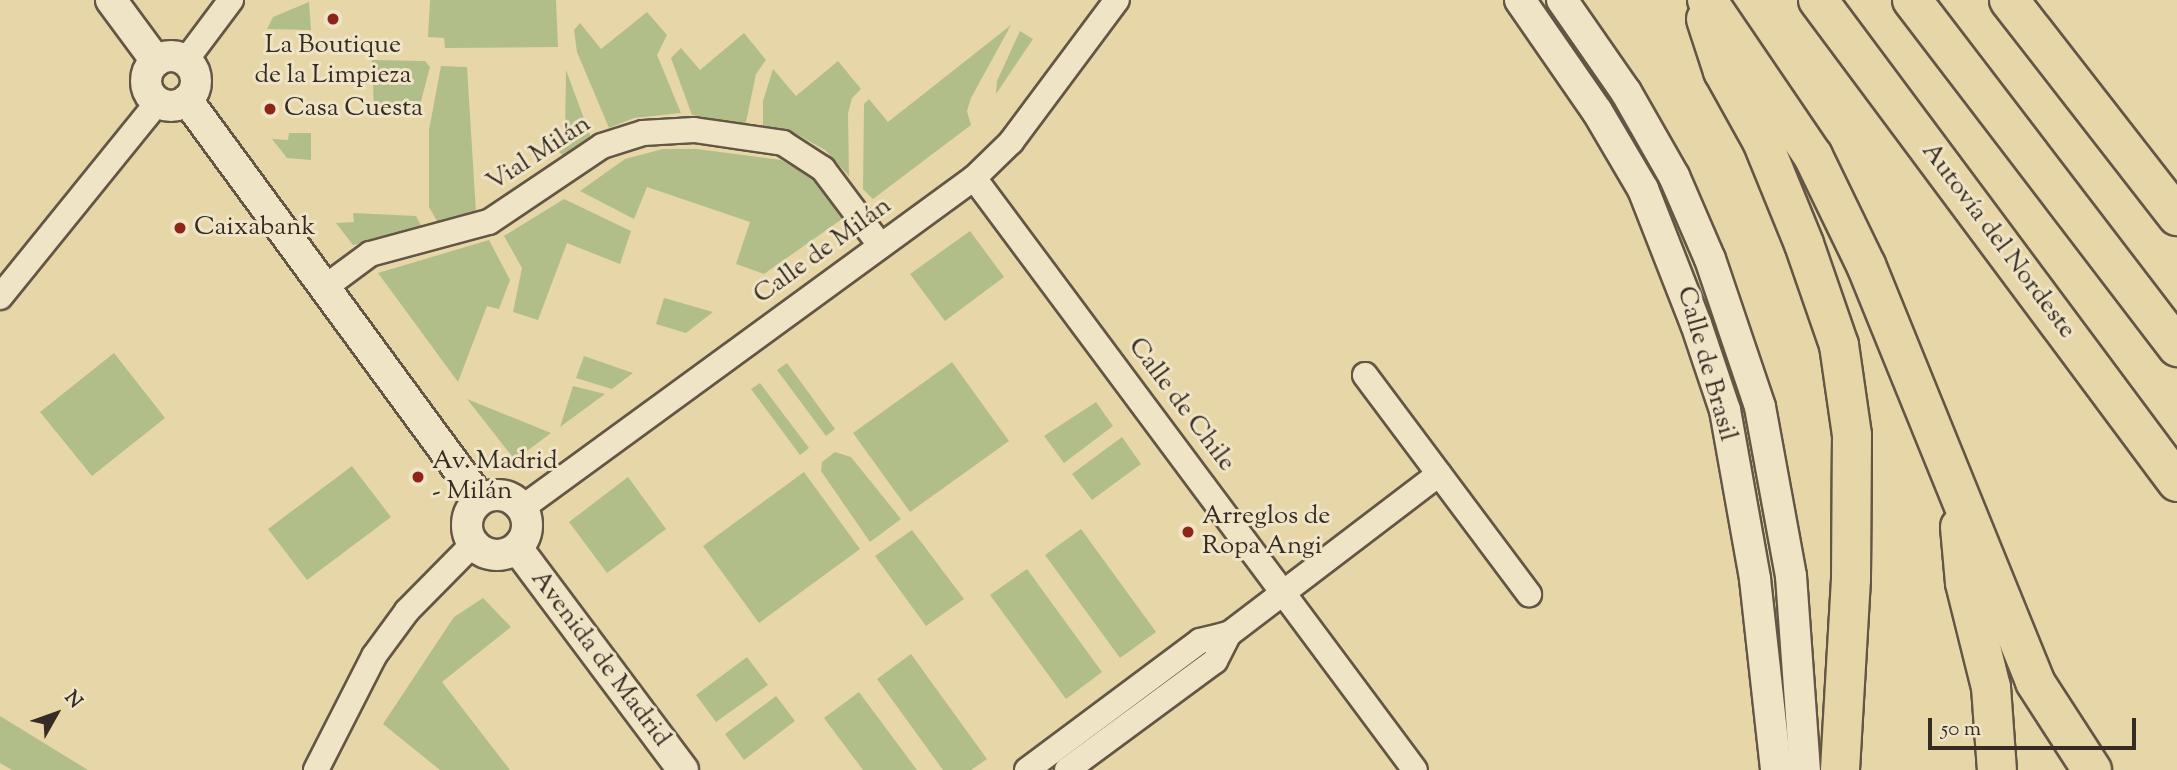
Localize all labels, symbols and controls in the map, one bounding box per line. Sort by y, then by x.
marker: La Boutique de la Limpieza [325,11,341,27]
place label: La Boutique de la Limpieza [255,30,411,92]
place label: Casa Cuesta [284,93,423,125]
marker: Casa Cuesta [262,101,278,117]
street label: Vial Milán [481,109,597,199]
street label: Autovía del Nordeste [1914,137,2082,345]
street label: Calle de Milán [748,191,898,311]
place label: Caixabank [194,212,316,244]
marker: Caixabank [172,220,188,236]
street label: Calle de Brasil [1669,283,1743,445]
street label: Calle de Chile [1121,332,1241,478]
place label: Av. Madrid - Milán [432,446,558,508]
marker: Av. Madrid - Milán [410,469,426,485]
place label: Arreglos de Ropa Angi [1202,501,1330,562]
marker: Arreglos de Ropa Angi [1180,524,1196,540]
street label: Avenida de Madrid [523,564,677,754]
north arrow [21,679,91,749]
text: N [57,686,88,715]
scale bar [1932,704,2140,748]
text: 50 m [1941,715,1981,745]

